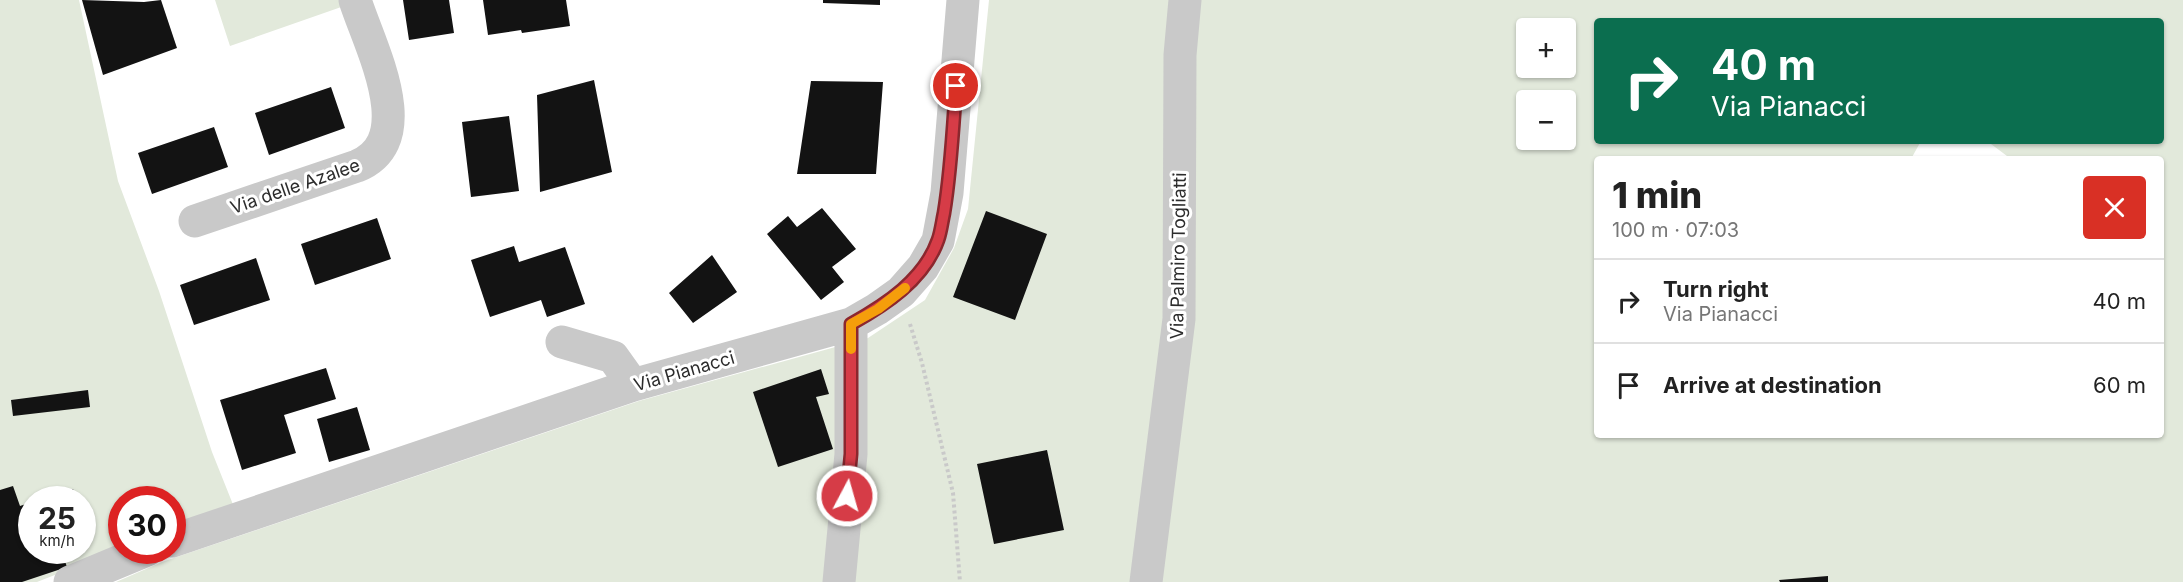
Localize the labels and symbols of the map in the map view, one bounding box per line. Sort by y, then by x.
pin [930,60,981,111]
street label: Via delle Azalee [227,154,363,218]
street label: Via Palmiro Togliatti [1166,172,1190,340]
street label: Via Pianacci [631,347,737,395]
position arrow [815,464,879,528]
speed limit sign: 30 [108,486,186,564]

